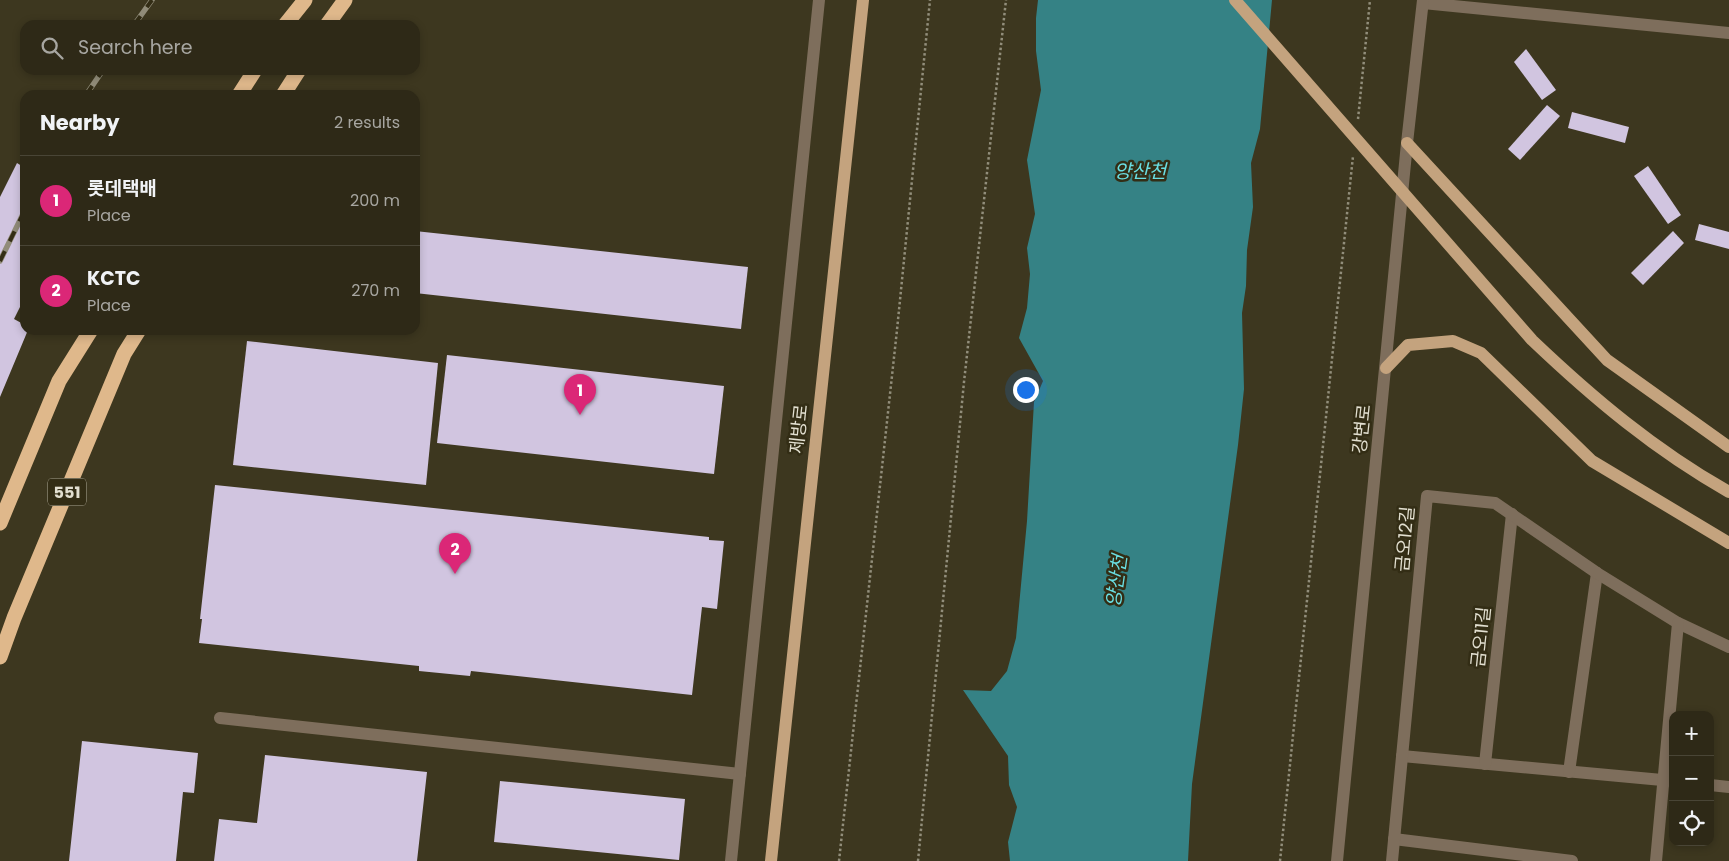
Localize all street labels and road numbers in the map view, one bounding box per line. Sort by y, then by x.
street label: 제방로 [783,403,814,455]
street label: 강변로 [1346,403,1377,455]
road number: 551 [48,478,86,506]
street label: 금오12길 [1389,505,1420,573]
street label: 금오11길 [1465,605,1496,669]

